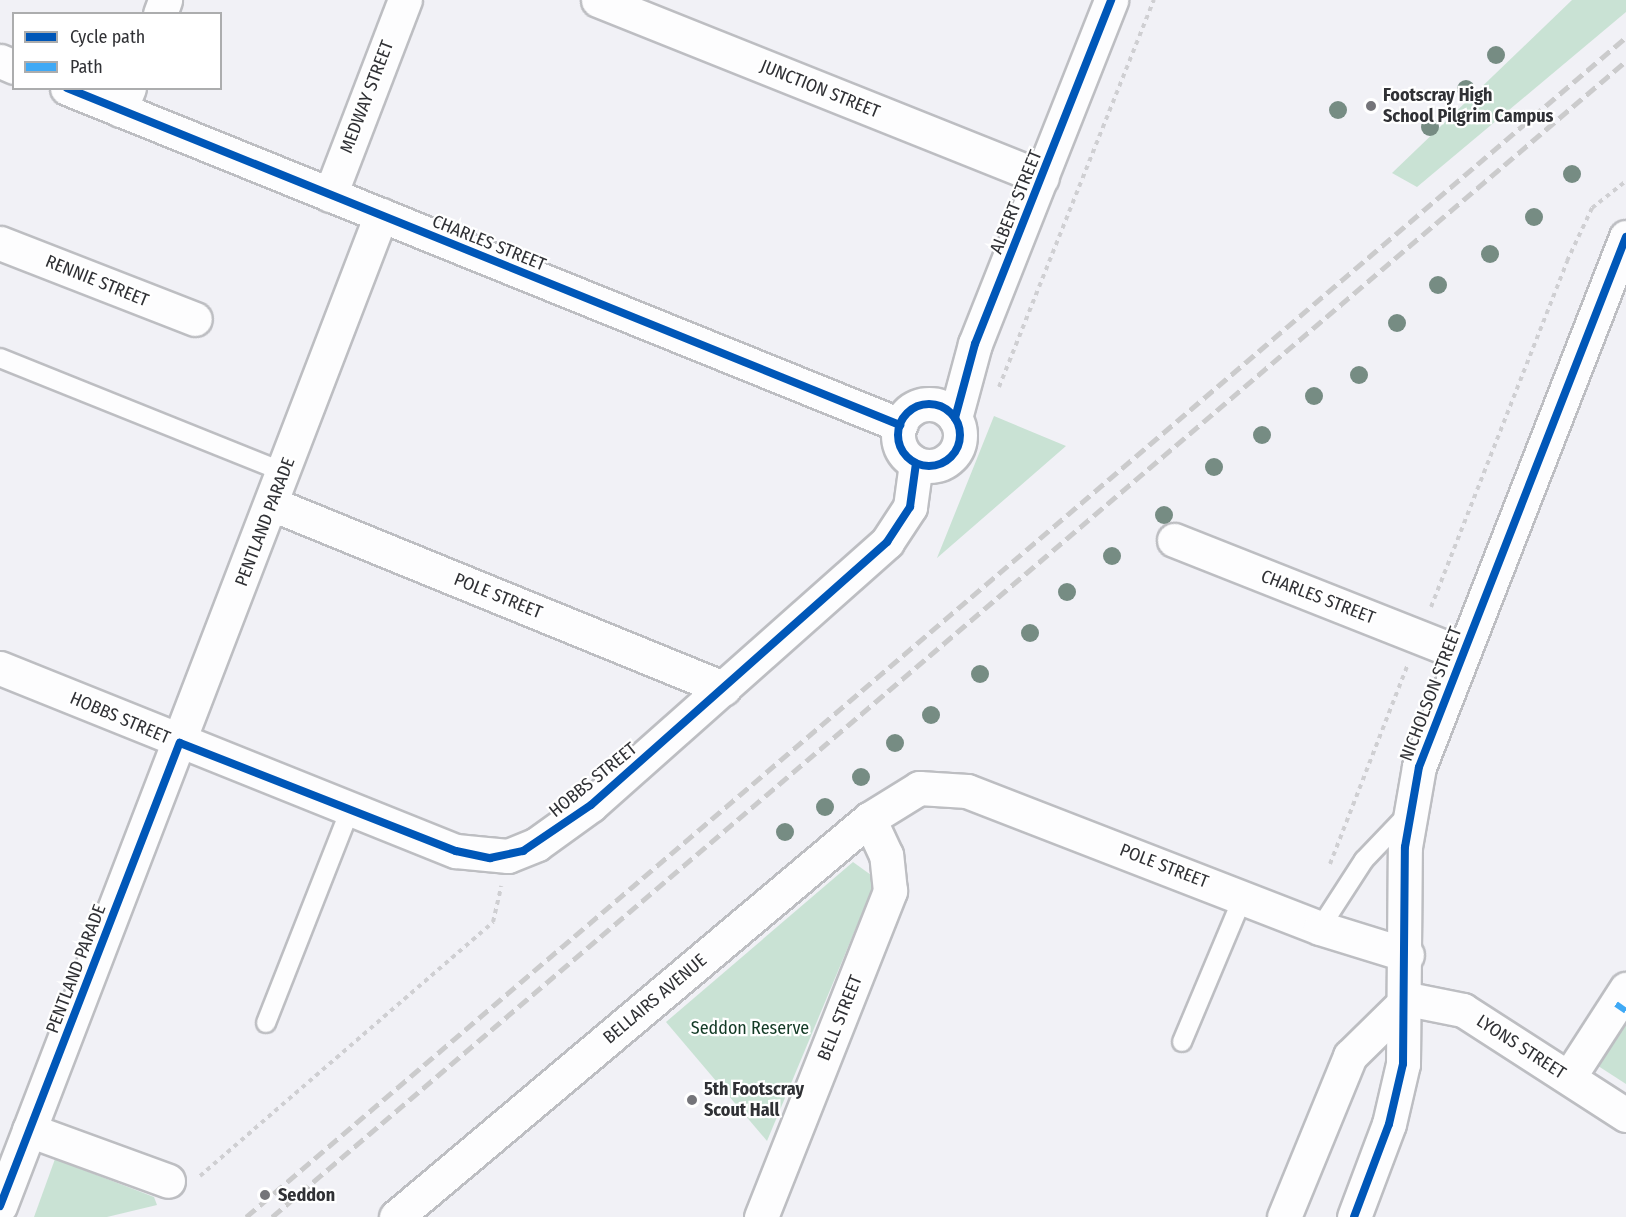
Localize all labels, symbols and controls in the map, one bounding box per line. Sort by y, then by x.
legend [12,12,222,90]
text: Cycle path [70,26,145,48]
street label: MEDWAY STREET [336,38,398,156]
street label: JUNCTION STREET [757,55,883,123]
text: Path [70,56,103,78]
place label: Footscray High School Pilgrim Campus [1383,85,1553,128]
marker: Footscray High School Pilgrim Campus [1364,99,1378,113]
street label: ALBERT STREET [985,147,1047,257]
street label: CHARLES STREET [429,210,549,276]
street label: RENNIE STREET [42,250,152,312]
street label: PENTLAND PARADE [231,455,299,589]
street label: CHARLES STREET [1258,565,1378,629]
street label: POLE STREET [451,569,545,623]
street label: NICHOLSON STREET [1395,624,1467,764]
street label: HOBBS STREET [67,687,173,749]
street label: HOBBS STREET [545,738,641,822]
street label: POLE STREET [1117,839,1211,893]
street label: PENTLAND PARADE [42,902,110,1036]
street label: BELLAIRS AVENUE [599,950,711,1048]
street label: BELL STREET [813,972,867,1064]
street label: LYONS STREET [1472,1010,1570,1084]
park label: Seddon Reserve [691,1017,809,1039]
place label: 5th Footscray Scout Hall [704,1079,804,1122]
marker: 5th Footscray Scout Hall [685,1093,699,1107]
place label: Seddon [278,1184,335,1206]
marker: Seddon [256,1186,274,1204]

